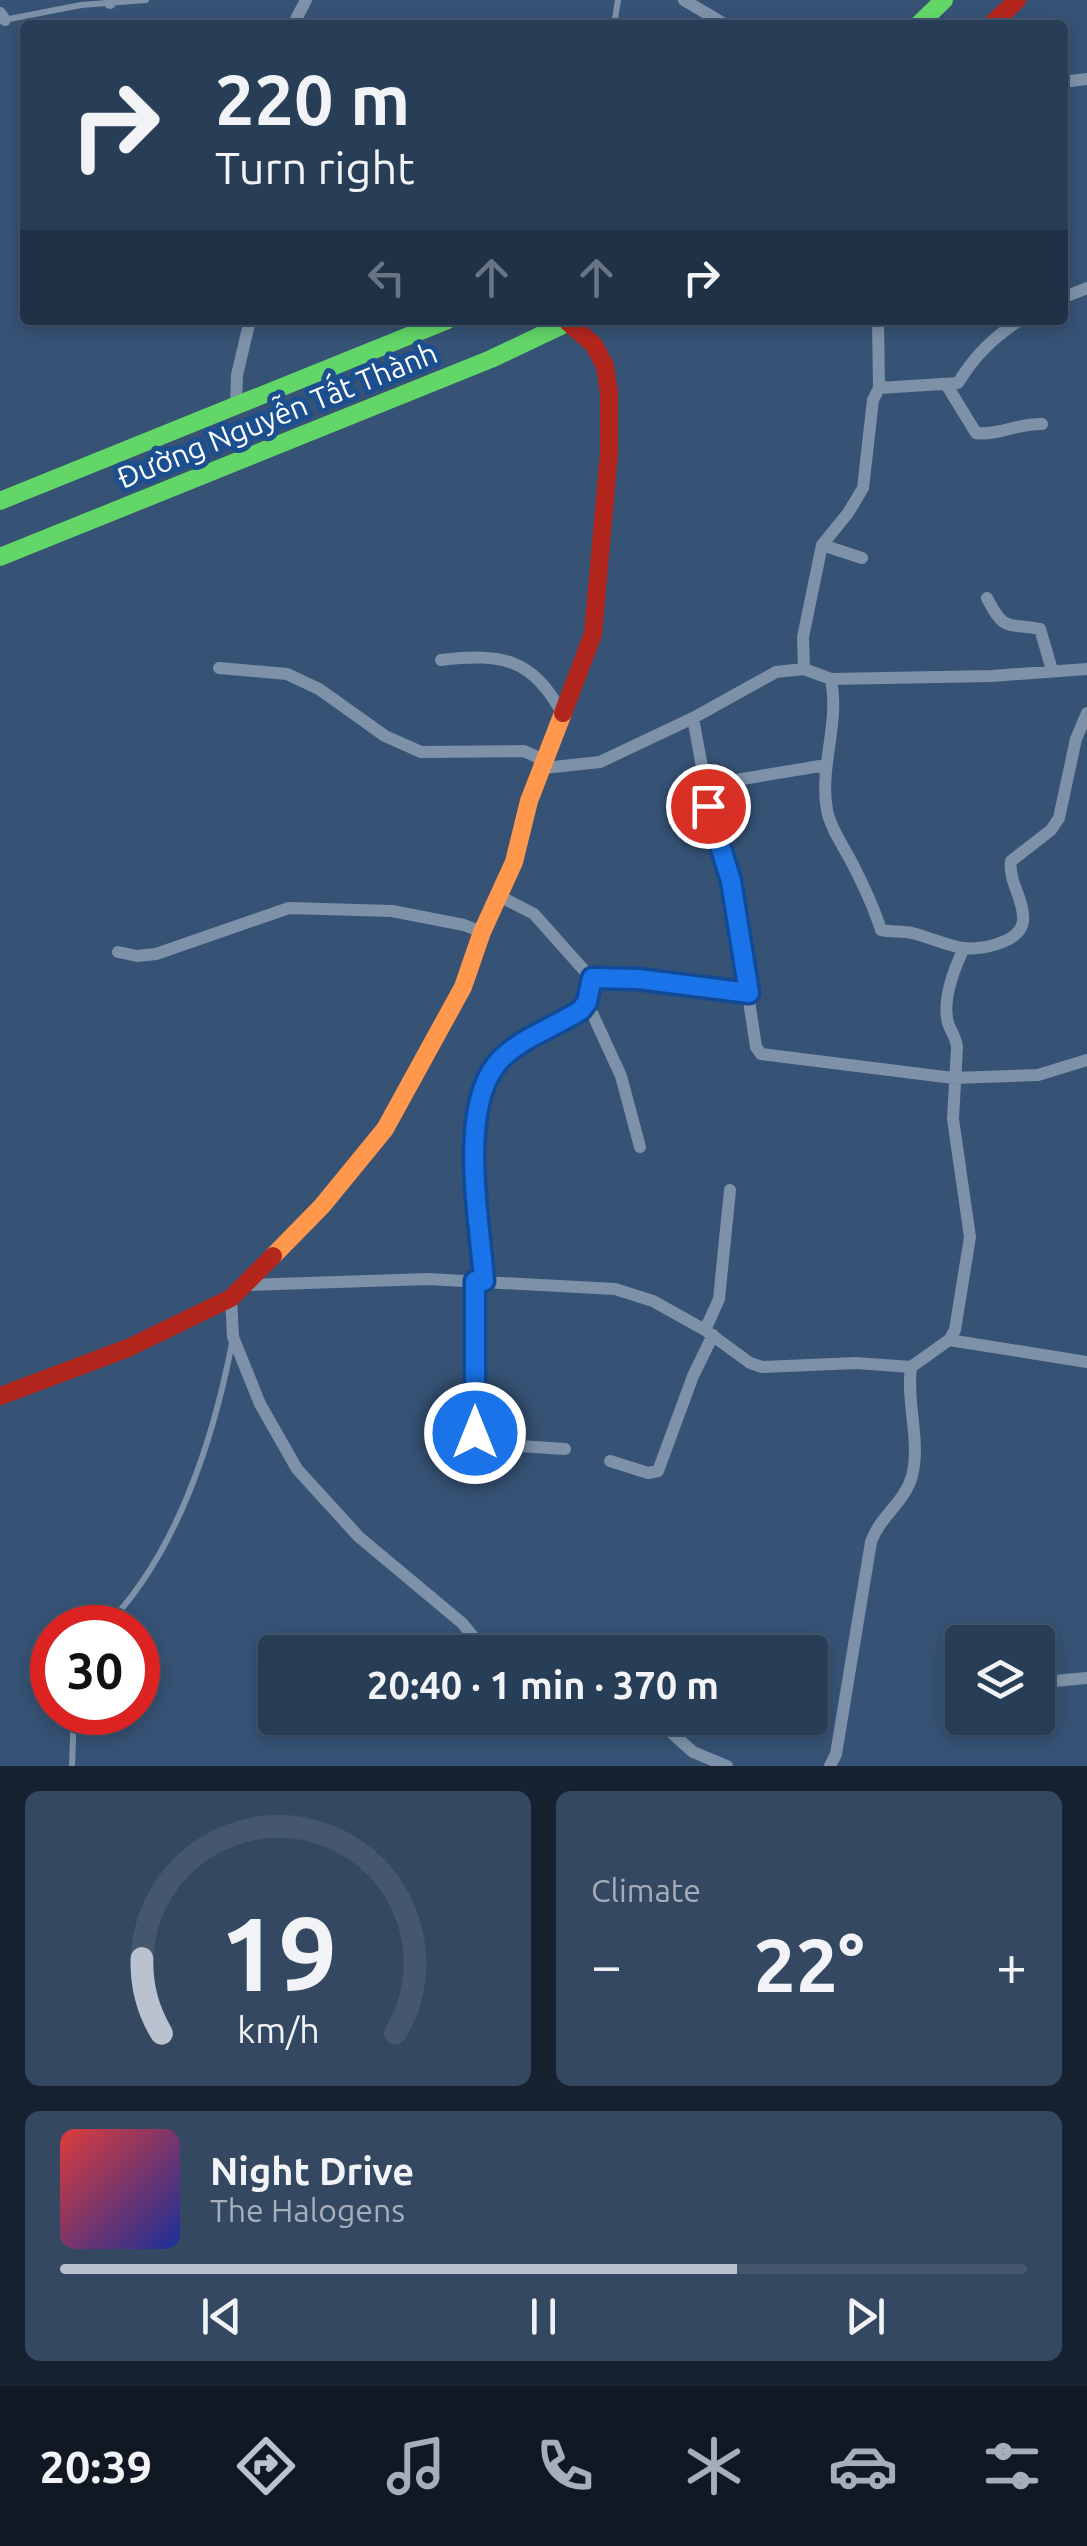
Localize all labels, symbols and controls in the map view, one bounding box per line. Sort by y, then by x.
icon: right [50,60,180,190]
text: 220 m [215,60,410,138]
text: Turn right [215,142,415,193]
icon: left [359,250,414,305]
icon: ahead [464,250,519,305]
icon: ahead [569,250,624,305]
icon: right [674,250,729,305]
street label: Đường Nguyễn Tất Thành [111,332,442,495]
pin [666,764,751,849]
icon: arrive [681,779,736,834]
position arrow [423,1381,527,1485]
speed limit sign: 30 [30,1605,160,1735]
map controls [945,1625,1055,1735]
button: layers [945,1625,1055,1735]
text: 20:40 · 1 min · 370 m [367,1664,719,1706]
text: Climate [591,1872,701,1908]
text: 19 [219,1894,337,2011]
text: 22° [753,1922,865,2006]
text: − [591,1934,622,1995]
text: + [996,1934,1027,1995]
text: km/h [237,2010,319,2050]
text: Night Drive [210,2150,414,2192]
text: The Halogens [210,2192,405,2228]
icon: previous [194,2289,249,2344]
icon: pause [516,2289,571,2344]
icon: next [838,2289,893,2344]
icon: directions [231,2431,301,2501]
icon: music [381,2431,451,2501]
icon: phone [530,2431,600,2501]
icon: climate [679,2431,749,2501]
icon: car [828,2431,898,2501]
icon: filters [977,2431,1047,2501]
text: 20:39 [40,2441,152,2492]

